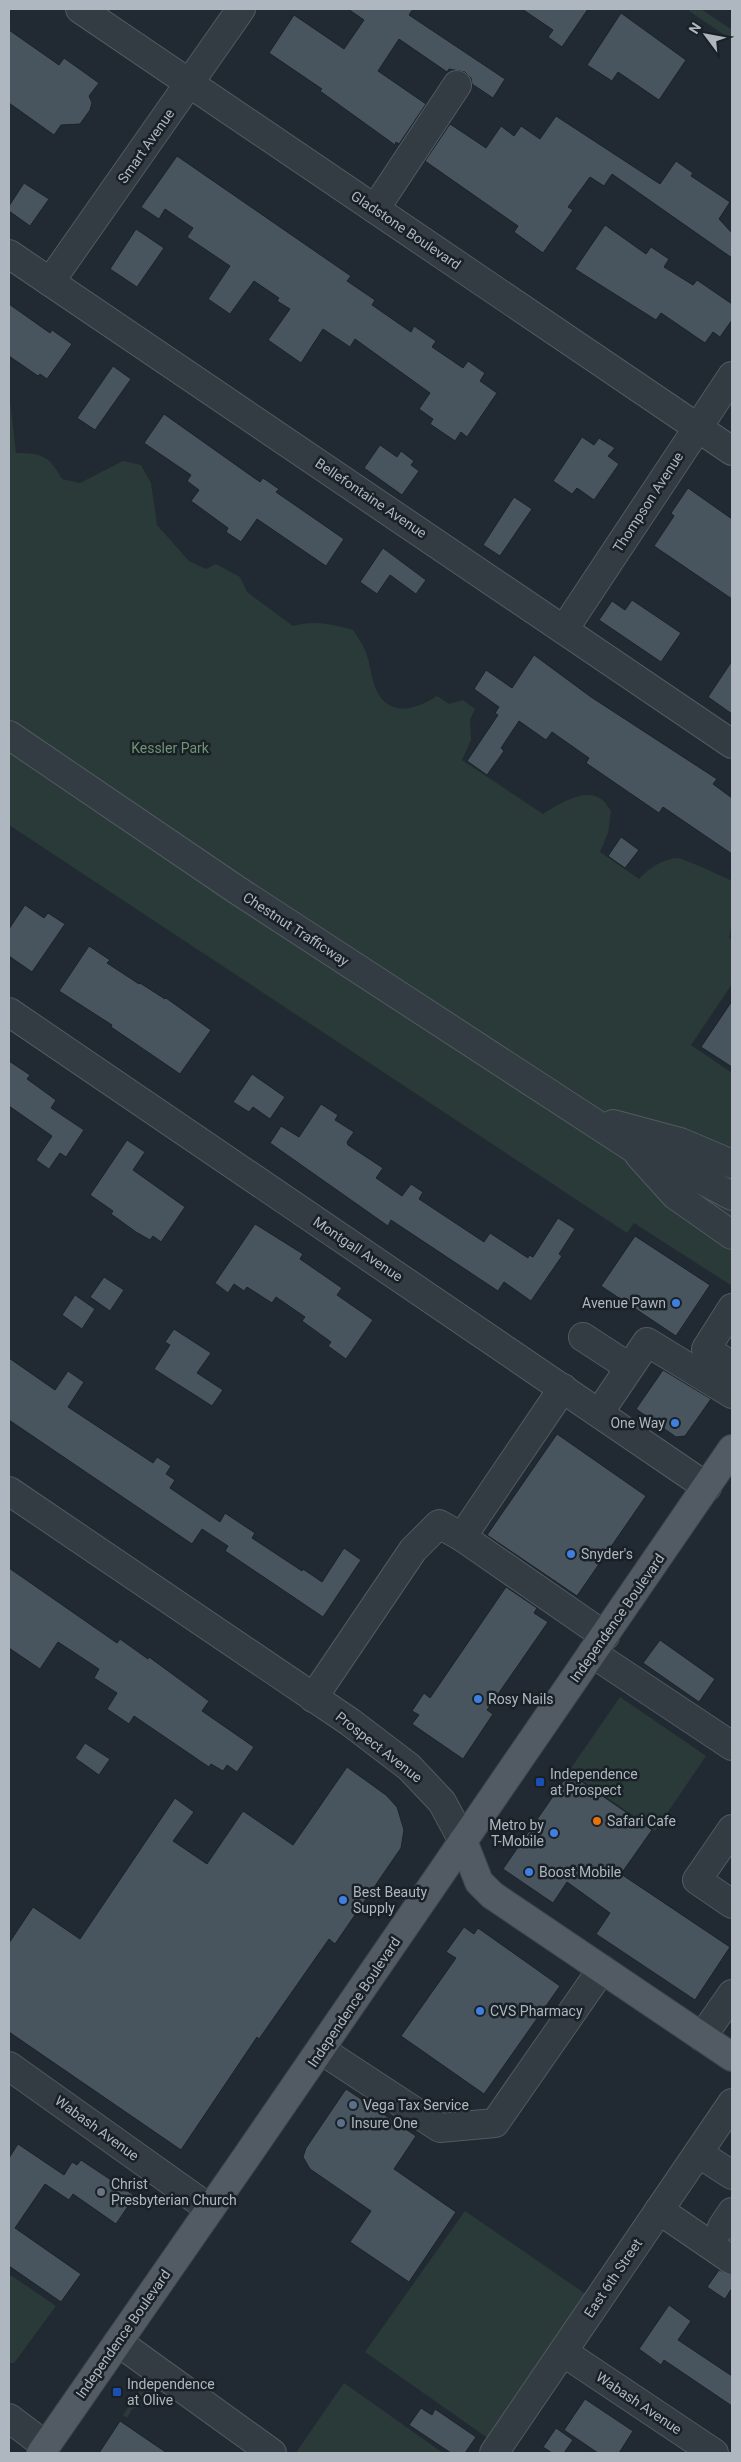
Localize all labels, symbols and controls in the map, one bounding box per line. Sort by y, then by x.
north arrow [681,10,731,60]
text: N [686,20,704,37]
street label: Smart Avenue [114,106,178,186]
street label: Gladstone Boulevard [348,187,464,273]
street label: Thompson Avenue [610,449,686,555]
street label: Bellefontaine Avenue [312,455,430,541]
park label: Kessler Park [131,740,210,756]
street label: Chestnut Trafficway [240,889,352,969]
street label: Montgall Avenue [310,1213,406,1285]
place label: Avenue Pawn [582,1295,666,1311]
marker: Avenue Pawn [670,1297,682,1309]
place label: One Way [610,1415,665,1431]
marker: One Way [669,1417,681,1429]
place label: Snyder's [581,1546,633,1562]
marker: Snyder's [565,1548,577,1560]
street label: Independence Boulevard [567,1551,667,1685]
place label: Rosy Nails [488,1691,554,1707]
marker: Rosy Nails [472,1693,484,1705]
street label: Prospect Avenue [333,1708,425,1786]
place label: Independence at Prospect [550,1766,638,1798]
marker: Independence at Prospect [534,1776,546,1788]
place label: Safari Cafe [607,1813,676,1829]
marker: Safari Cafe [591,1815,603,1827]
place label: Metro by T-Mobile [489,1817,544,1849]
marker: Metro by T-Mobile [548,1827,560,1839]
place label: Boost Mobile [539,1864,621,1880]
marker: Boost Mobile [523,1866,535,1878]
place label: Best Beauty Supply [353,1884,427,1916]
marker: Best Beauty Supply [337,1894,349,1906]
street label: Independence Boulevard [305,1934,403,2070]
place label: CVS Pharmacy [490,2003,583,2019]
marker: CVS Pharmacy [474,2005,486,2017]
street label: Wabash Avenue [52,2092,142,2164]
place label: Vega Tax Service [363,2097,469,2113]
marker: Vega Tax Service [347,2099,359,2111]
place label: Insure One [351,2115,418,2131]
marker: Insure One [335,2117,347,2129]
place label: Christ Presbyterian Church [111,2176,237,2208]
marker: Christ Presbyterian Church [95,2186,107,2198]
street label: East 6th Street [581,2235,645,2320]
street label: Independence Boulevard [73,2267,173,2401]
street label: Wabash Avenue [593,2369,685,2437]
place label: Independence at Olive [127,2376,215,2408]
marker: Independence at Olive [111,2386,123,2398]

